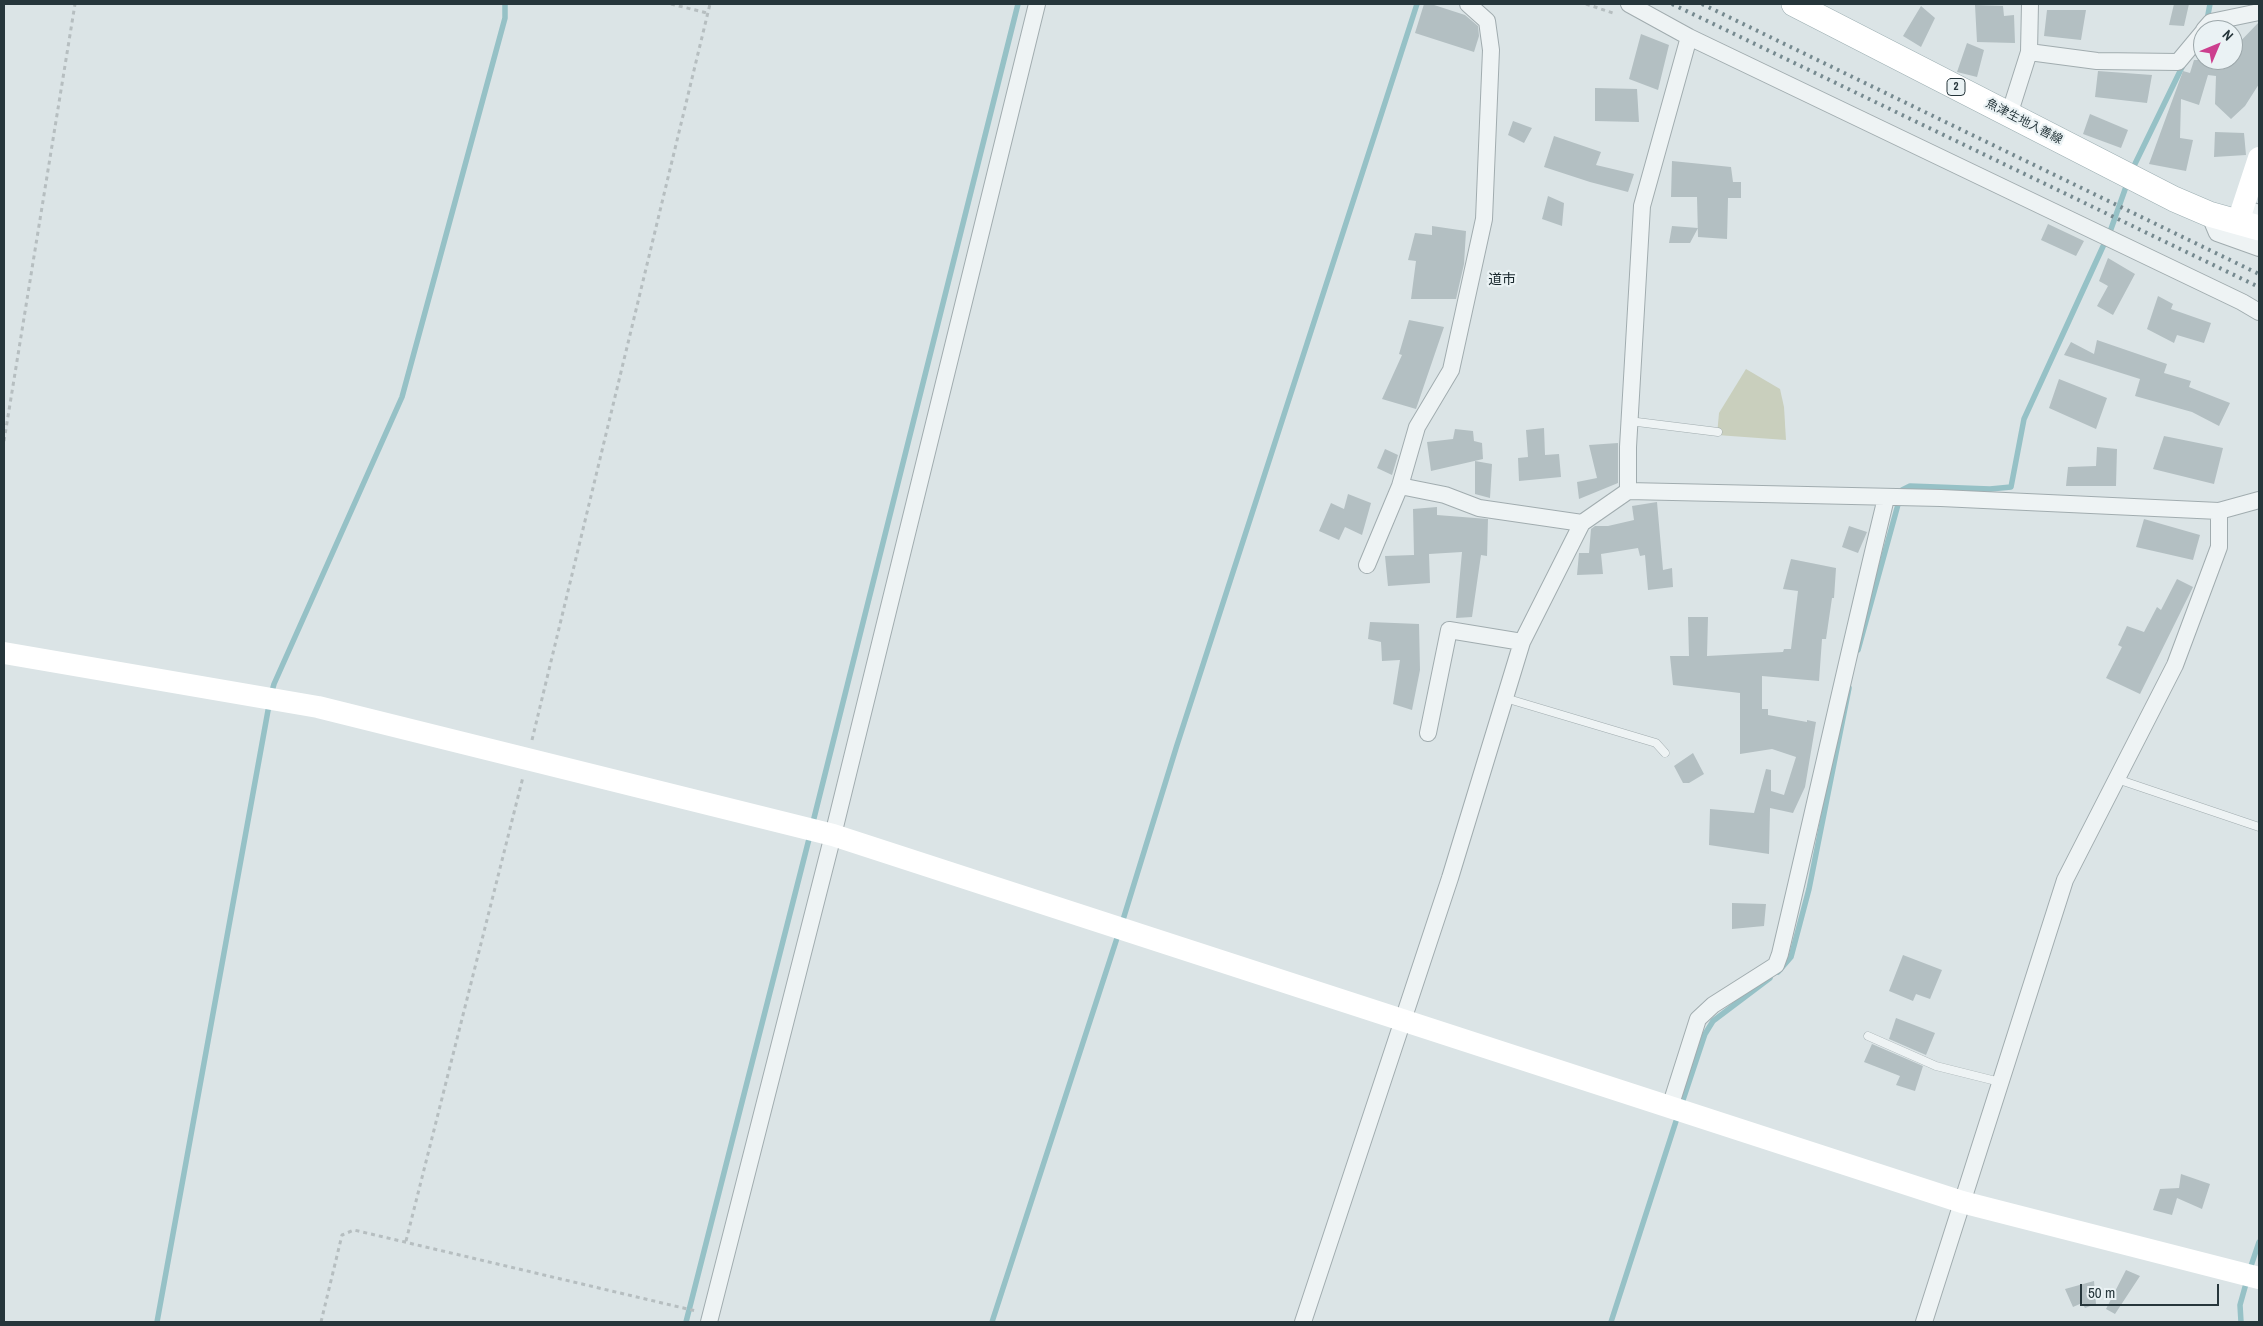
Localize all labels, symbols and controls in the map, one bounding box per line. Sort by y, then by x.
north arrow [2193,20,2243,70]
text: N [2219,26,2237,44]
road number: 2 [1947,78,1965,95]
street label: 魚津生地入善線 [1983,97,2065,147]
district label: 道市 [1488,272,1516,288]
scale bar [2083,1274,2222,1306]
text: 50 m [2088,1282,2115,1303]

